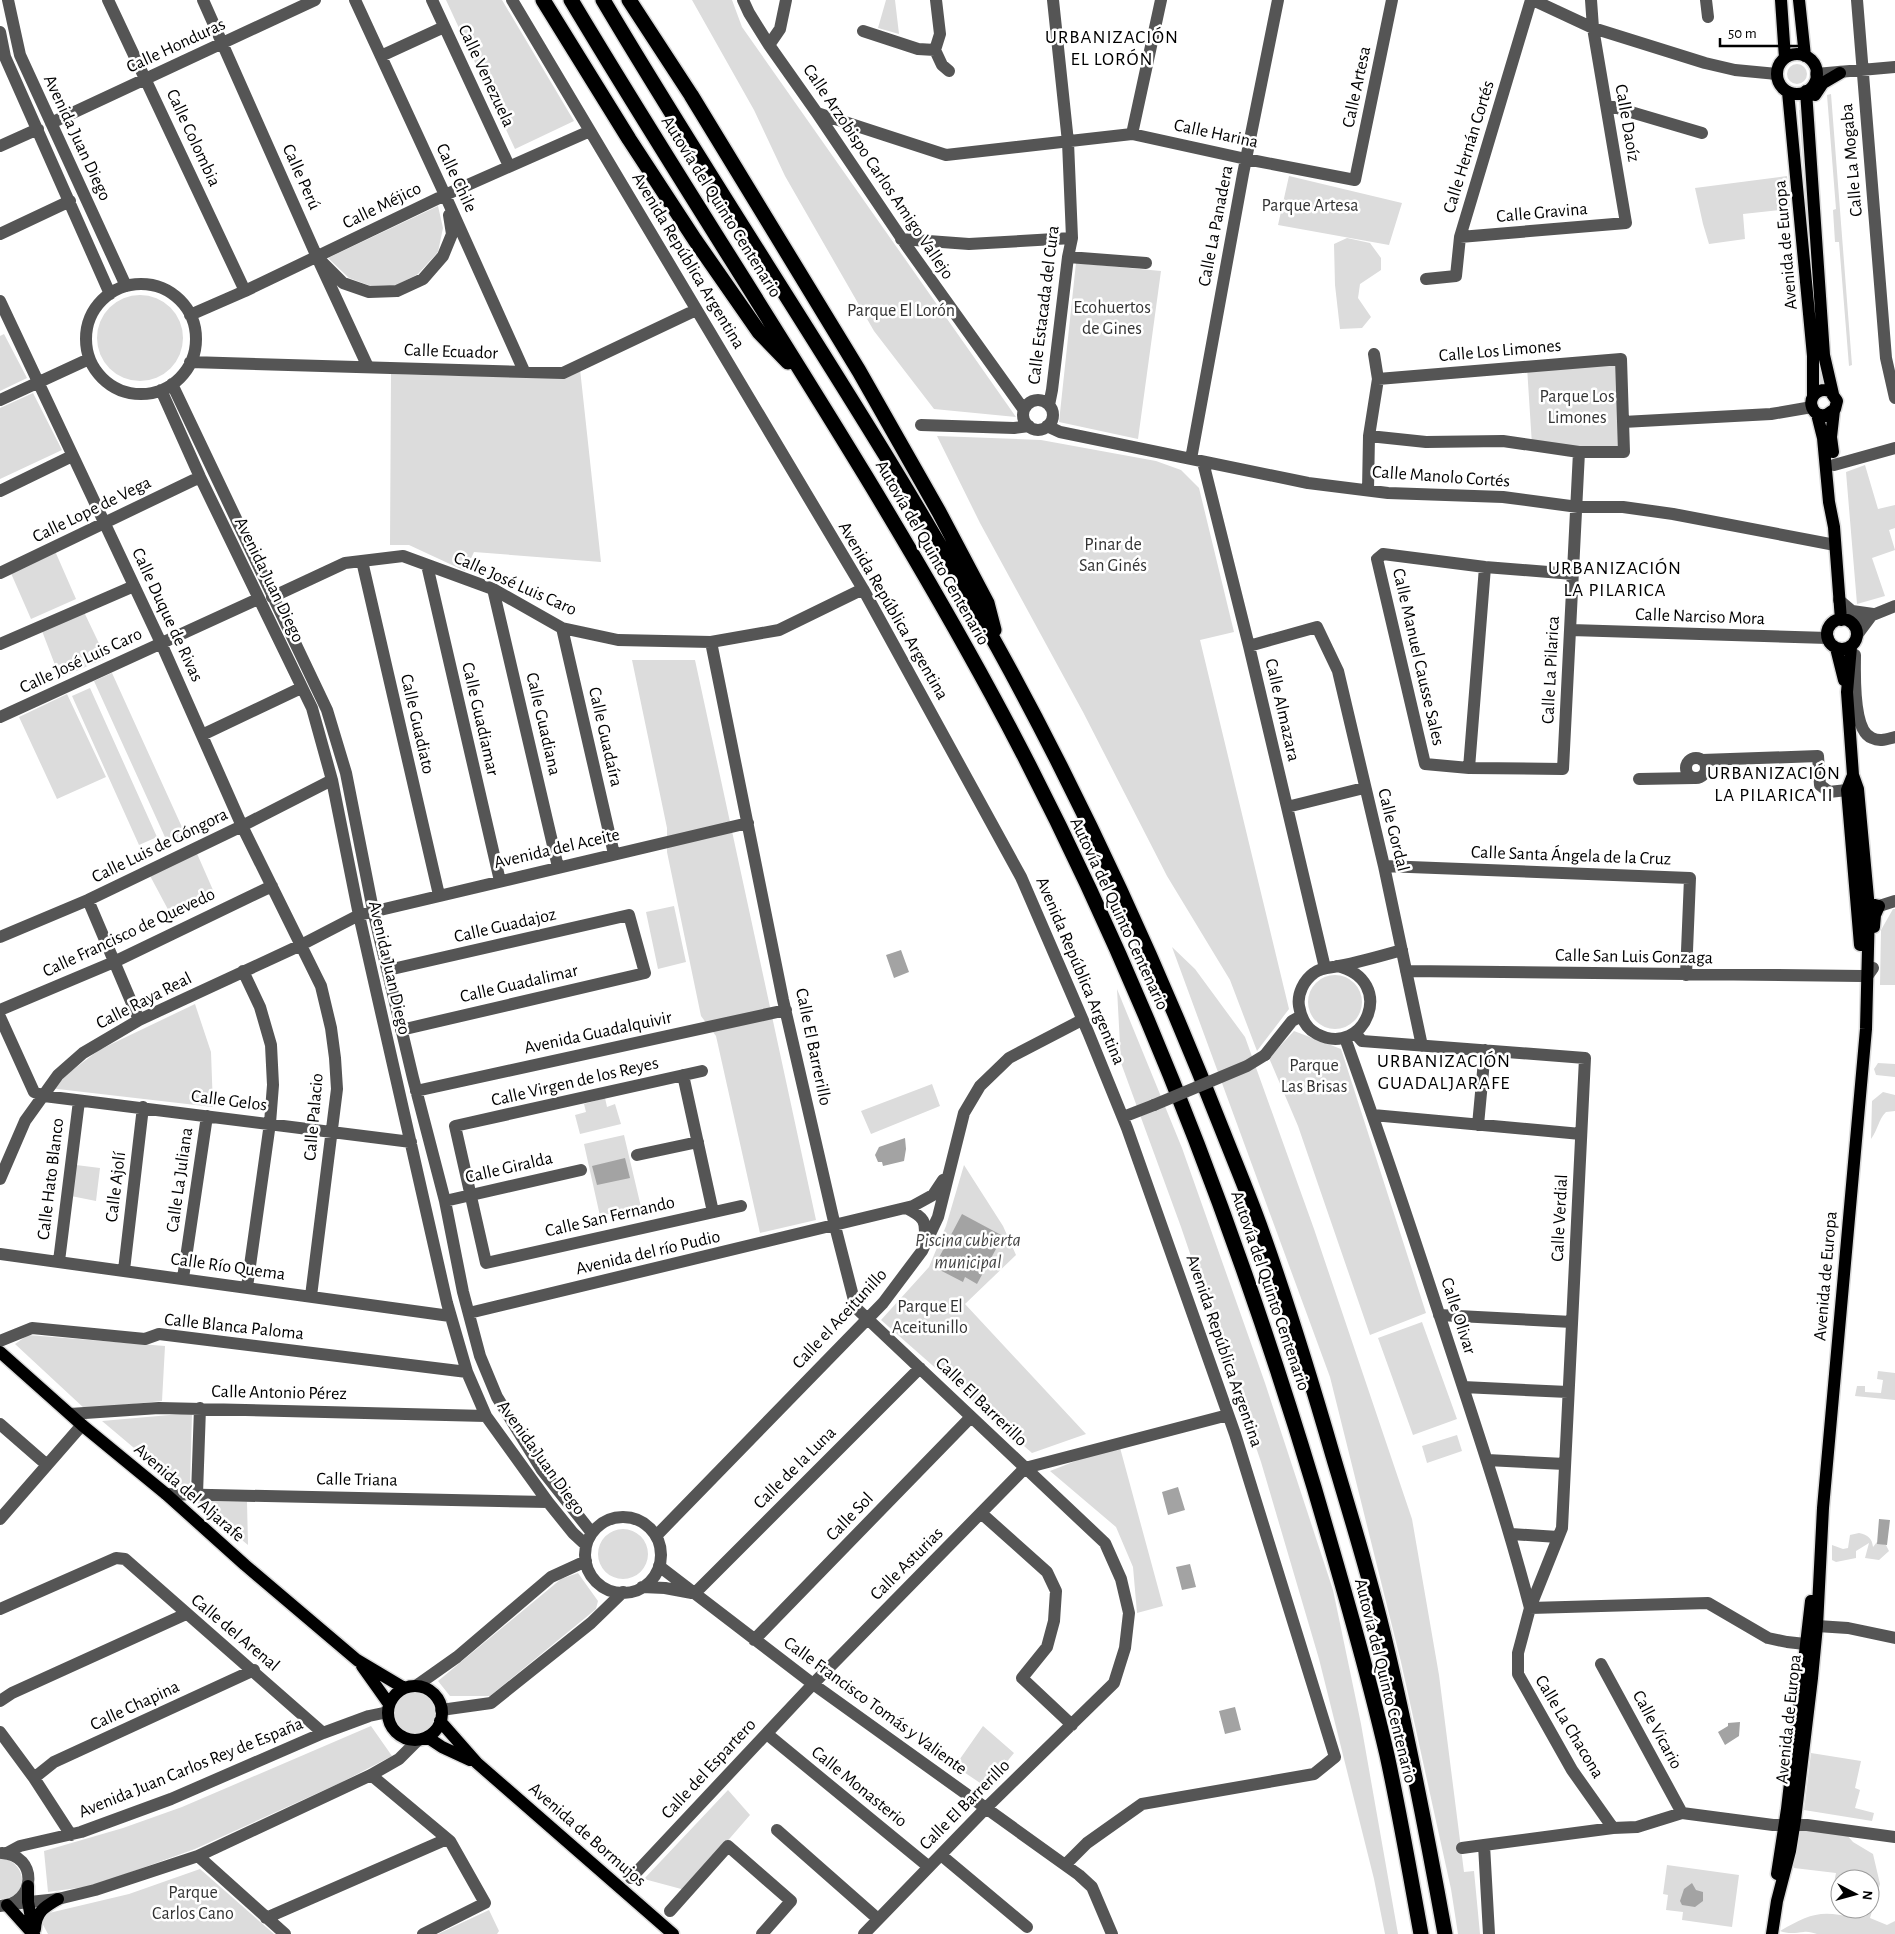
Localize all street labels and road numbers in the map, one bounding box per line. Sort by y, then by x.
street label: Calle Honduras [124,15,228,77]
street label: Calle Venezuela [454,22,518,130]
street label: Calle Artesa [1340,45,1374,129]
street label: Calle Arzobispo Carlos Amigo Vallejo [799,61,957,283]
street label: Avenida Juan Diego [40,72,114,204]
street label: Calle Hernán Cortés [1440,79,1498,215]
street label: Calle Daoíz [1611,83,1643,163]
street label: Calle Colombia [163,87,223,189]
street label: Calle La Mogaba [1838,103,1866,217]
street label: Autovía del Quinto Centenario [658,113,784,301]
street label: Calle Harina [1172,116,1260,152]
street label: Calle Perú [279,141,323,213]
street label: Calle Chile [432,141,480,215]
street label: Calle La Panadera [1195,164,1237,288]
street label: Avenida República Argentina [628,170,748,352]
street label: Calle Méjico [340,179,424,233]
street label: Avenida de Europa [1771,179,1801,311]
street label: Calle Gravina [1496,200,1588,226]
street label: Calle Estacada del Cura [1025,225,1063,385]
street label: Calle Los Limones [1438,337,1562,365]
street label: Calle Ecuador [404,341,499,363]
street label: Autovía del Quinto Centenario [872,458,992,649]
street label: Calle Manolo Cortés [1371,463,1511,491]
street label: Calle Lope de Vega [30,474,154,546]
street label: Avenida Juan Diego [231,515,307,646]
street label: Avenida República Argentina [835,519,951,703]
street label: Calle Duque de Rivas [128,545,206,685]
street label: Calle José Luis Caro [451,549,579,619]
street label: Calle Manuel Causse Sales [1389,567,1447,747]
street label: Calle Narciso Mora [1635,606,1765,628]
street label: Calle La Pilarica [1539,616,1563,724]
street label: Calle José Luis Caro [17,625,145,697]
street label: Calle Almazara [1261,657,1303,763]
street label: Calle Guadiamar [458,661,502,778]
street label: Calle Guadiana [522,671,564,777]
street label: Calle Guadiato [397,672,437,776]
street label: Calle Guadaíra [585,685,625,789]
street label: Calle Gordal [1374,787,1412,873]
street label: Calle Luis de Góngora [89,805,231,887]
street label: Autovía del Quinto Centenario [1066,815,1172,1013]
street label: Avenida del Aceite [492,826,622,872]
street label: Calle Santa Ángela de la Cruz [1471,841,1672,868]
street label: Avenida República Argentina [1032,874,1128,1068]
street label: Calle Francisco de Quevedo [40,885,218,981]
street label: Avenida Juan Diego [365,899,413,1037]
street label: Calle Guadajoz [452,906,558,946]
street label: Calle San Luis Gonzaga [1555,947,1713,967]
street label: Calle Guadalimar [458,962,580,1006]
street label: Calle Raya Real [93,969,195,1033]
street label: Calle El Barrerillo [792,987,834,1107]
street label: Avenida Guadalquivir [523,1009,674,1057]
street label: Calle Virgen de los Reyes [490,1054,660,1110]
street label: Calle Palacio [301,1072,327,1162]
street label: Calle Gelos [190,1087,268,1115]
street label: Calle Hato Blanco [35,1117,67,1241]
street label: Calle La Juliana [164,1126,196,1234]
street label: Calle Giralda [464,1149,554,1187]
street label: Calle Ajolí [103,1150,129,1223]
street label: Calle Verdial [1549,1174,1571,1262]
street label: Autovía del Quinto Centenario [1227,1189,1313,1393]
street label: Calle San Fernando [543,1193,677,1241]
street label: Avenida de Europa [1811,1210,1841,1342]
street label: Avenida del río Pudio [574,1228,722,1278]
street label: Calle Río Quema [169,1250,287,1284]
street label: Avenida República Argentina [1183,1253,1265,1449]
street label: Calle el Aceitunillo [789,1265,891,1372]
street label: Calle Olivar [1437,1275,1479,1357]
street label: Calle Blanca Paloma [163,1311,305,1343]
street label: Calle El Barrerillo [932,1354,1030,1450]
street label: Calle Antonio Pérez [211,1383,347,1403]
street label: Avenida Juan Diego [494,1397,589,1519]
street label: Calle de la Luna [750,1423,840,1513]
street label: Avenida del Aljarafe [130,1440,248,1546]
street label: Calle Triana [316,1470,398,1490]
street label: Calle Sol [823,1489,877,1545]
street label: Calle Asturias [867,1524,947,1604]
street label: Autovía del Quinto Centenario [1351,1577,1419,1785]
street label: Calle del Arenal [187,1591,283,1675]
street label: Calle Francisco Tomás y Valiente [780,1634,970,1778]
street label: Avenida de Europa [1773,1653,1805,1785]
street label: Calle La Chacona [1531,1672,1607,1782]
street label: Calle Chapina [88,1678,182,1734]
street label: Calle Vicario [1629,1688,1685,1772]
street label: Avenida Juan Carlos Rey de España [76,1715,306,1821]
street label: Calle del Espartero [658,1715,760,1823]
street label: Calle Monasterio [808,1743,910,1831]
street label: Calle El Barrerillo [916,1756,1014,1854]
street label: Avenida de Bormujos [525,1780,649,1890]

